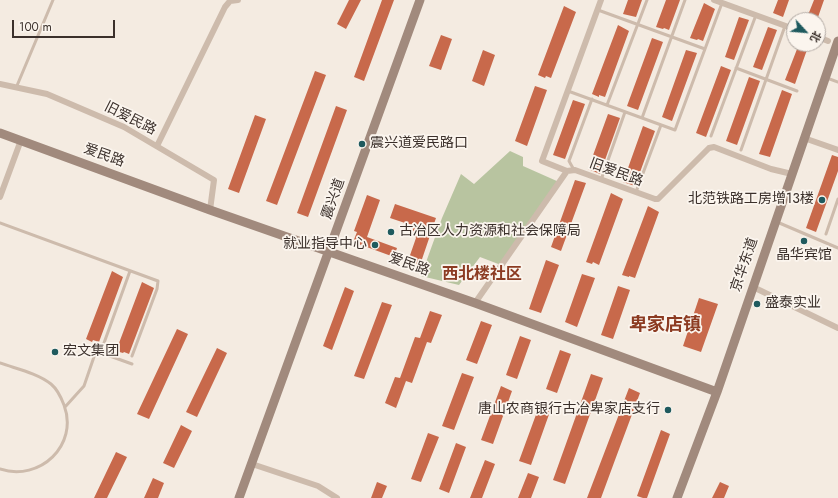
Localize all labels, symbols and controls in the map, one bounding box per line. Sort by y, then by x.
scale bar [14,12,117,38]
north arrow [786,12,826,52]
text: 100 m [19,18,52,36]
text: 北 [806,28,825,45]
street label: 旧爱民路 [101,99,159,139]
place label: 震兴道爱民路口 [370,136,468,152]
marker: 震兴道爱民路口 [357,139,367,149]
street label: 爱民路 [81,141,127,171]
street label: 旧爱民路 [587,156,645,190]
street label: 震兴道 [319,176,349,222]
place label: 北范铁路工房增13楼 [688,192,814,208]
marker: 北范铁路工房增13楼 [817,195,827,205]
place label: 古冶区人力资源和社会保障局 [399,224,581,240]
marker: 古冶区人力资源和社会保障局 [386,227,396,237]
street label: 京华东道 [728,236,762,294]
marker: 晶华宾馆 [799,236,809,246]
place label: 就业指导中心 [283,237,367,253]
marker: 就业指导中心 [370,240,380,250]
place label: 晶华宾馆 [776,248,832,264]
street label: 爱民路 [386,250,432,280]
district label: 西北楼社区 [442,265,522,285]
place label: 盛泰实业 [765,296,821,312]
marker: 盛泰实业 [752,299,762,309]
district label: 卑家店镇 [629,315,701,337]
place label: 宏文集团 [63,344,119,360]
marker: 宏文集团 [50,347,60,357]
place label: 唐山农商银行古冶卑家店支行 [478,402,660,418]
marker: 唐山农商银行古冶卑家店支行 [663,405,673,415]

